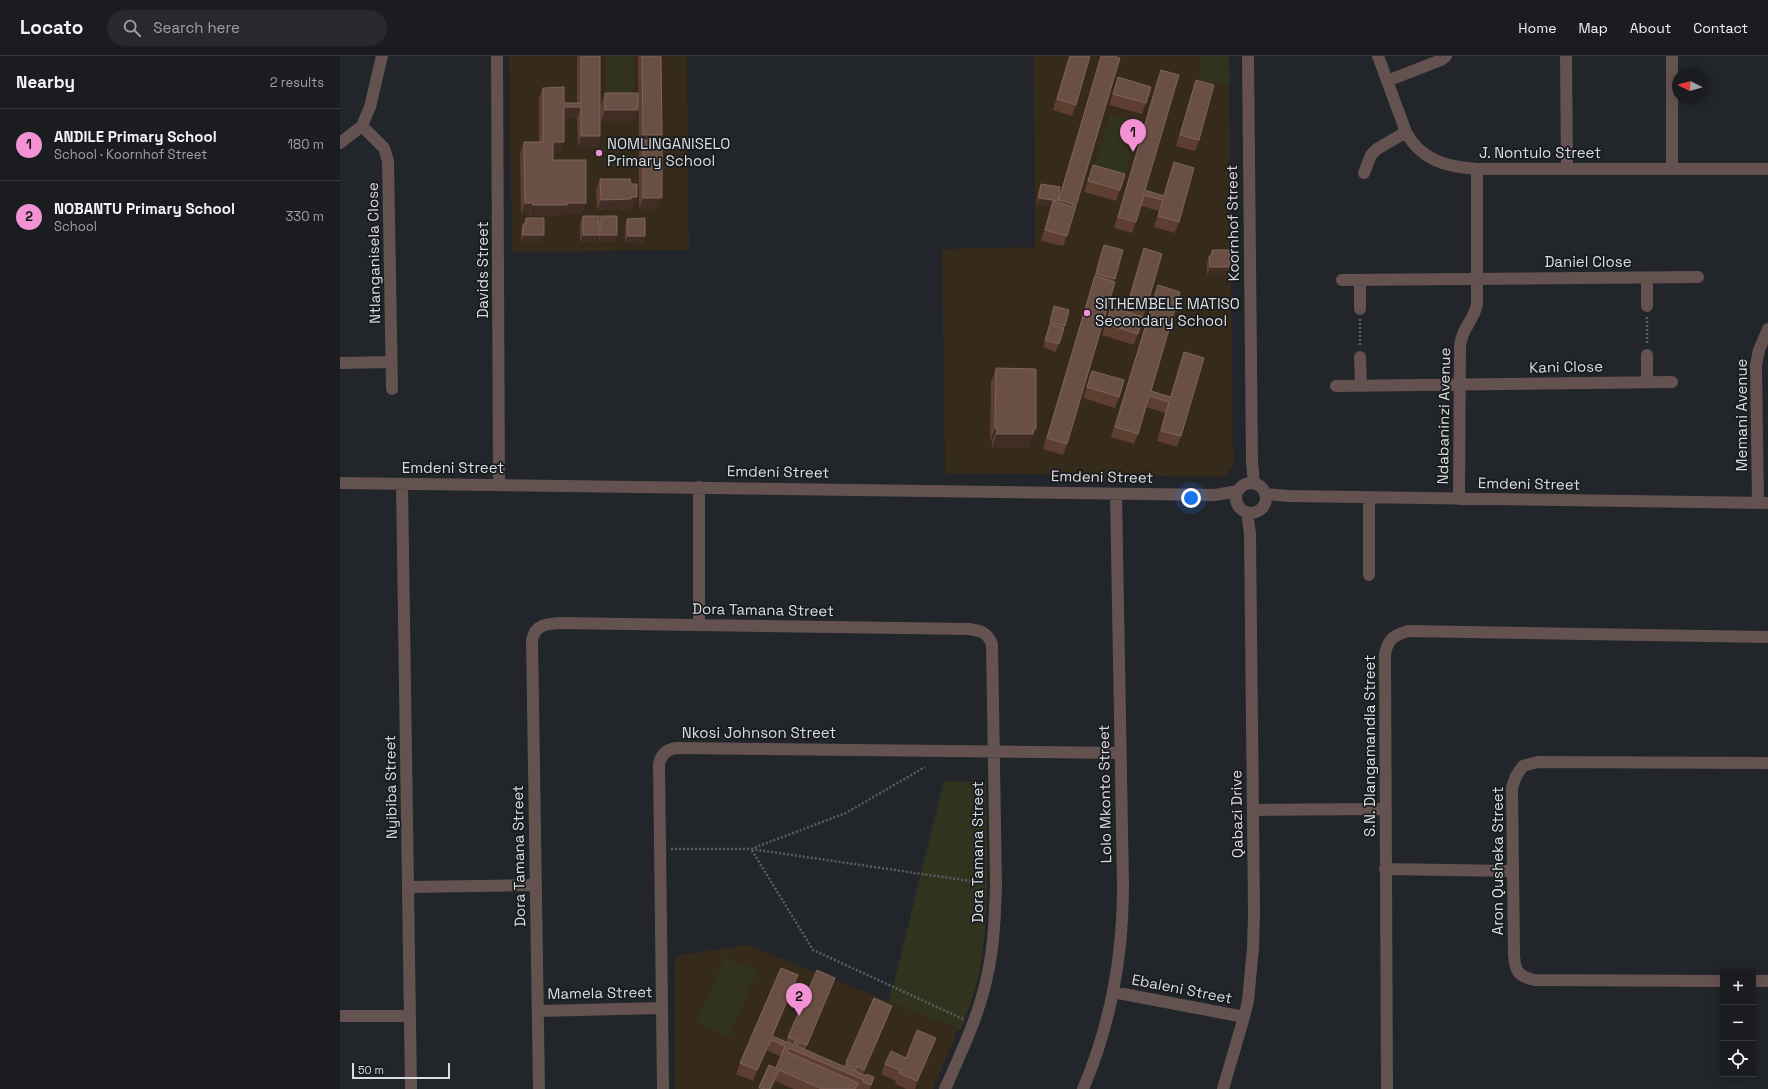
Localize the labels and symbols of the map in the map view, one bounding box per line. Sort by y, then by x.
north arrow [1672,68,1708,104]
pin: 1 [1120,119,1146,152]
place label: NOMLINGANISELO Primary School [607,134,730,170]
street label: J. Nontulo Street [1479,143,1601,162]
marker: NOMLINGANISELO Primary School [594,148,604,158]
street label: Koornhof Street [1222,164,1243,282]
street label: Ntlanganisela Close [363,182,384,324]
street label: Davids Street [473,221,492,319]
street label: Daniel Close [1544,252,1632,271]
place label: SITHEMBELE MATISO Secondary School [1095,294,1240,330]
marker: SITHEMBELE MATISO Secondary School [1082,308,1092,318]
street label: Ndabaninzi Avenue [1433,347,1454,485]
street label: Kani Close [1529,356,1603,377]
street label: Memani Avenue [1732,358,1751,471]
street label: Emdeni Street [402,458,504,477]
street label: Emdeni Street [727,461,829,482]
street label: Emdeni Street [1051,466,1153,487]
street label: Emdeni Street [1478,473,1580,494]
your location [1181,488,1201,508]
street label: Dora Tamana Street [692,599,834,620]
street label: S.N. Dlangamandla Street [1360,655,1379,837]
street label: Nkosi Johnson Street [682,723,836,742]
street label: Lolo Mkonto Street [1094,724,1115,864]
street label: Nyibiba Street [380,735,401,839]
street label: Qabazi Drive [1226,770,1247,858]
street label: Dora Tamana Street [968,781,987,923]
street label: Dora Tamana Street [508,785,529,927]
street label: Aron Qusheka Street [1488,787,1507,935]
street label: Ebaleni Street [1130,969,1234,1008]
street label: Mamela Street [547,982,653,1003]
pin: 2 [786,983,812,1016]
scale bar [352,1061,450,1080]

